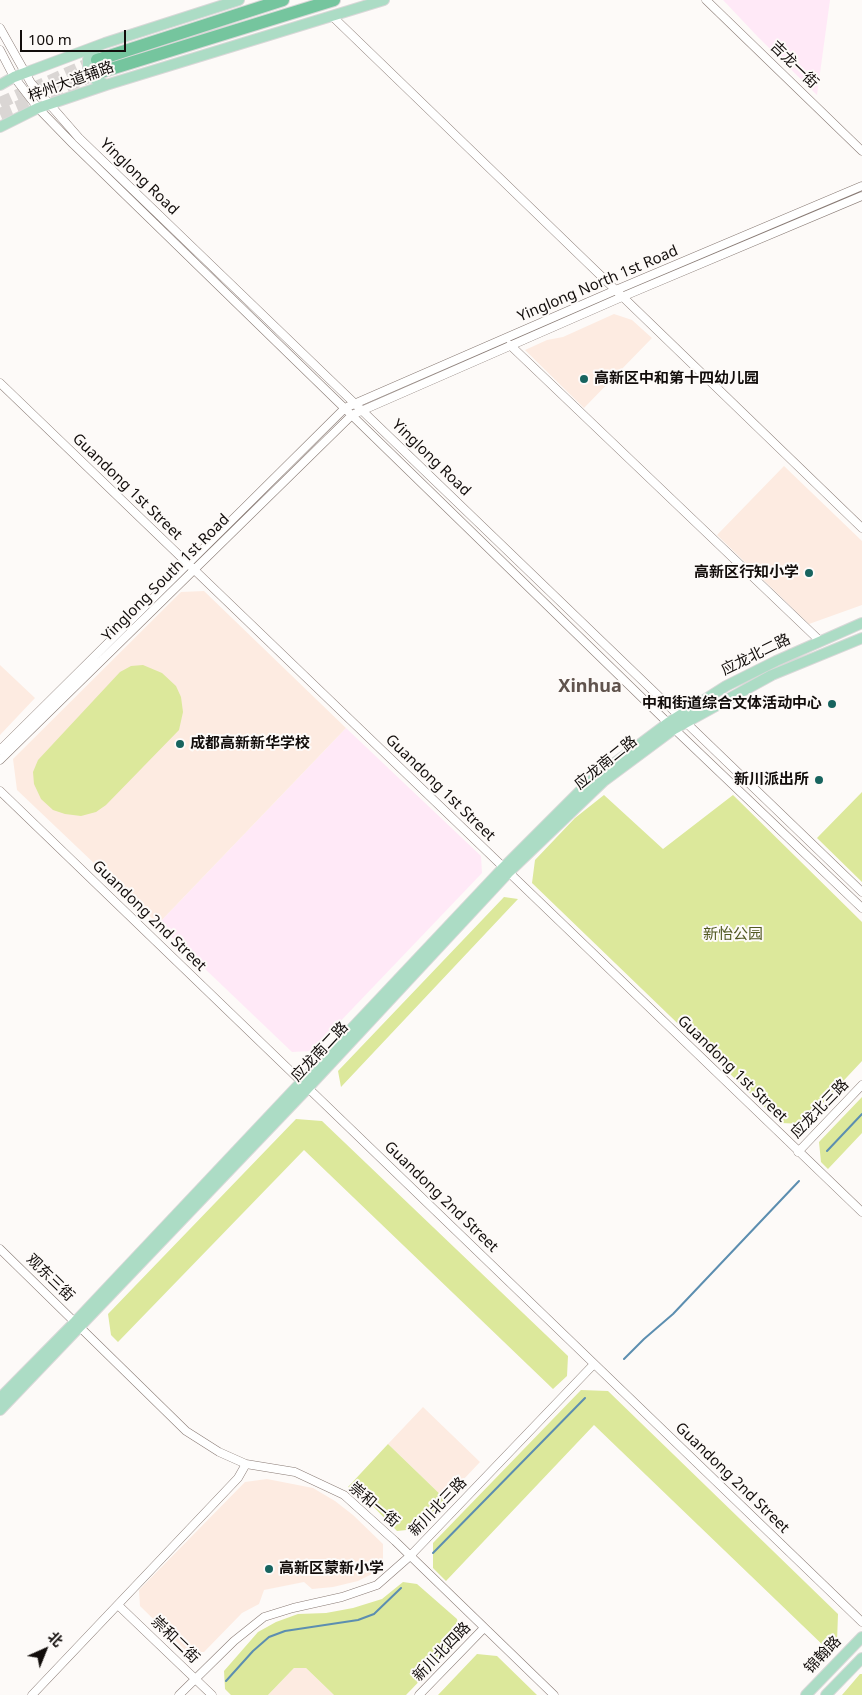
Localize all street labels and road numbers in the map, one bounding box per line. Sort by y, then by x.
street label: 吉龙一街 [766,38,822,92]
street label: 梓州大道辅路 [26,58,116,106]
street label: Yinglong Road [96,135,182,219]
street label: Yinglong North 1st Road [515,242,681,326]
street label: Yinglong Road [388,416,474,500]
street label: Guandong 1st Street [68,430,186,544]
street label: Yinglong South 1st Road [99,511,233,645]
street label: 应龙北二路 [718,630,794,680]
street label: Guandong 1st Street [381,731,499,845]
street label: 应龙南二路 [571,732,641,794]
street label: Guandong 2nd Street [88,857,210,975]
street label: Guandong 1st Street [673,1012,791,1126]
street label: 应龙南二路 [288,1018,352,1086]
street label: 应龙北三路 [787,1076,853,1142]
street label: Guandong 2nd Street [380,1138,502,1256]
street label: 观东三街 [22,1251,78,1305]
street label: Guandong 2nd Street [671,1419,793,1537]
street label: 新川北三路 [405,1474,471,1540]
street label: 崇和一街 [345,1479,403,1531]
street label: 崇和二街 [147,1613,203,1667]
street label: 新川北四路 [409,1619,475,1685]
street label: 锦翰路 [801,1633,845,1677]

